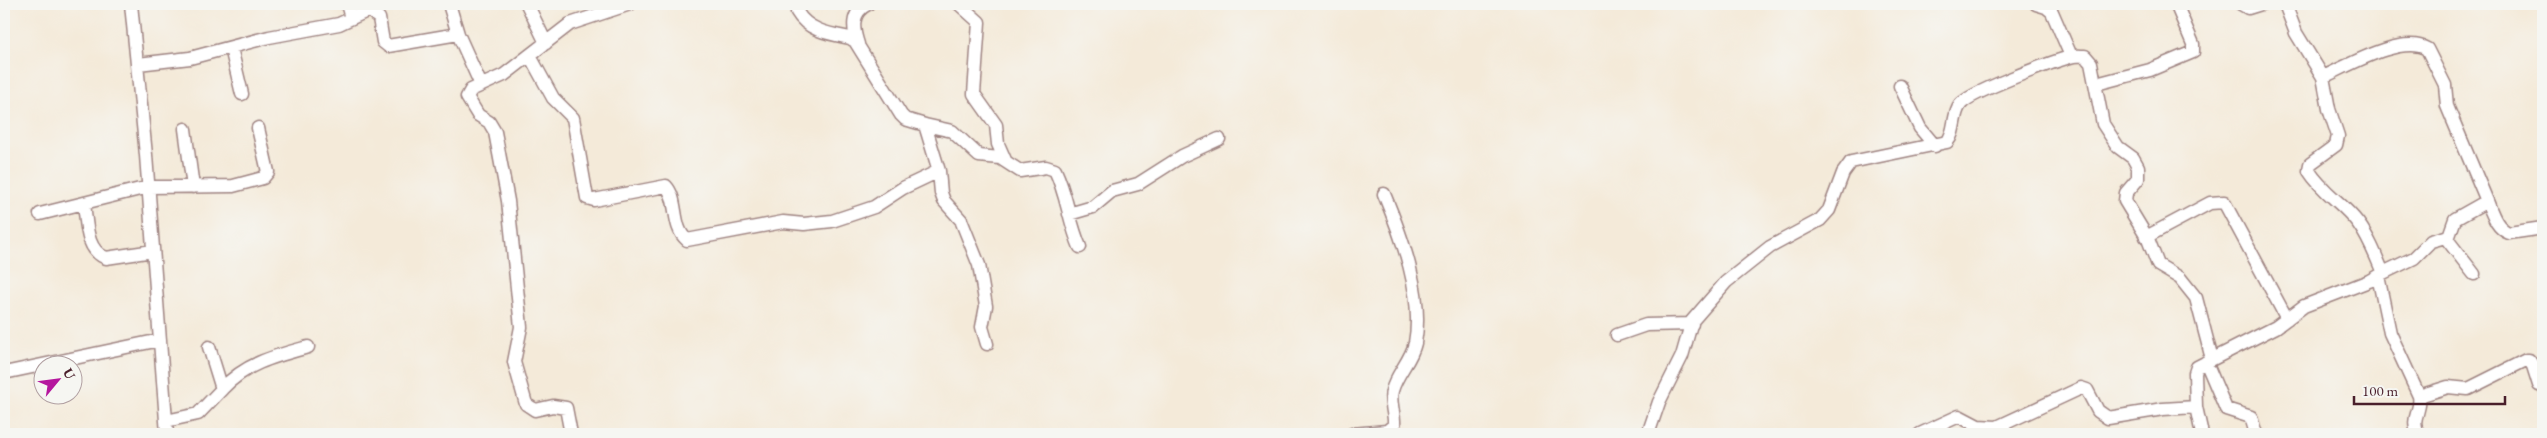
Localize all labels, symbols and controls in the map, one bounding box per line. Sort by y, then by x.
north arrow [32,356,82,406]
text: U [59,365,80,383]
scale bar [2354,373,2506,405]
text: 100 m [2362,381,2399,400]

